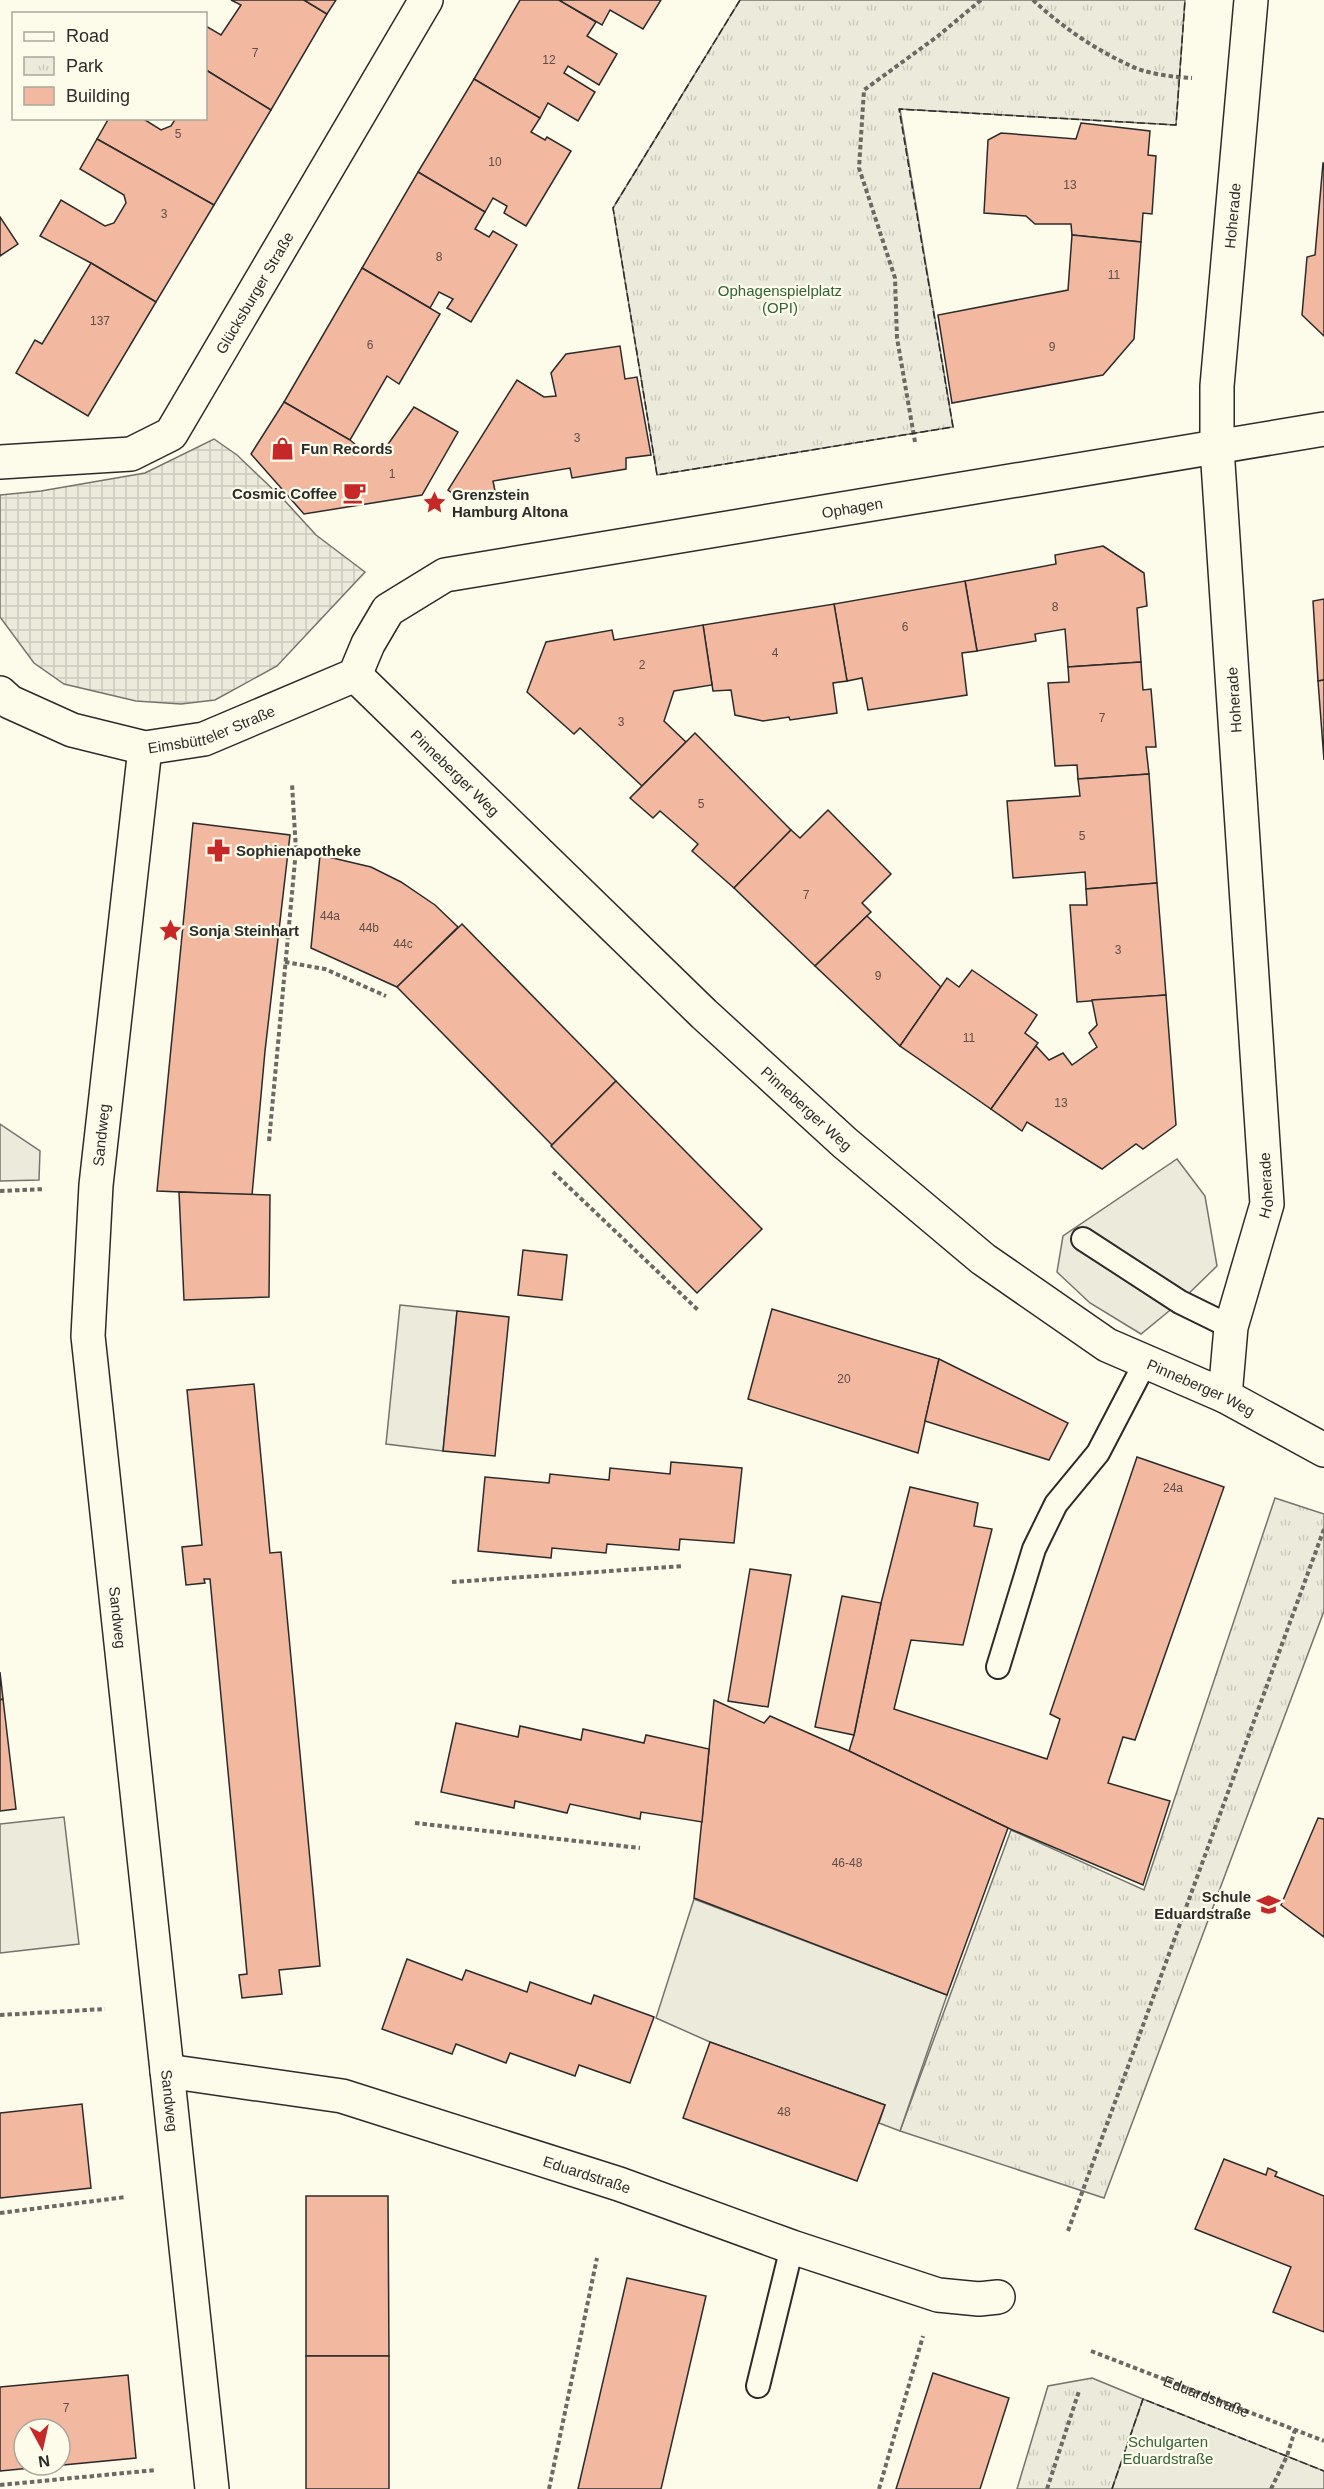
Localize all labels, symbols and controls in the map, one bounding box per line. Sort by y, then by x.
legend [12,12,207,120]
text: Road [66,26,109,46]
house number: 7 [252,46,259,60]
house number: 12 [542,53,556,67]
text: Park [66,56,104,76]
text: Building [66,86,130,106]
house number: 5 [175,127,182,141]
house number: 10 [488,155,502,169]
house number: 13 [1063,178,1077,192]
street label: Hoherade [1221,182,1243,249]
house number: 3 [161,207,168,221]
street label: Glücksburger Straße [212,229,296,357]
house number: 8 [436,250,443,264]
house number: 11 [1108,268,1121,282]
park label: Ophagenspielplatz (OPI) [718,282,842,316]
house number: 137 [90,314,110,328]
house number: 6 [367,338,374,352]
house number: 9 [1049,340,1056,354]
house number: 3 [574,431,581,445]
shop icon: Fun Records [270,435,296,461]
place label: Fun Records [301,440,393,457]
house number: 1 [389,467,396,481]
cafe icon: Cosmic Coffee [342,480,368,506]
place label: Cosmic Coffee [232,485,337,502]
place label: Grenzstein Hamburg Altona [452,486,569,520]
place icon: Grenzstein Hamburg Altona [421,490,447,516]
street label: Ophagen [820,494,884,521]
house number: 8 [1052,600,1059,614]
house number: 6 [902,620,909,634]
house number: 4 [772,646,779,660]
house number: 2 [639,658,646,672]
street label: Hoherade [1223,667,1245,733]
street label: Eimsbütteler Straße [147,702,277,756]
house number: 7 [1099,711,1106,725]
house number: 3 [618,715,625,729]
street label: Pinneberger Weg [408,726,503,819]
house number: 5 [698,797,705,811]
house number: 5 [1079,829,1086,843]
pharmacy icon: Sophienapotheke [205,837,231,863]
place label: Sophienapotheke [236,842,361,859]
house number: 7 [803,888,810,902]
house number: 44a [320,909,340,923]
place icon: Sonja Steinhart [158,917,184,943]
house number: 44b [359,921,379,935]
place label: Sonja Steinhart [189,922,299,939]
house number: 44c [393,937,413,951]
house number: 3 [1115,943,1122,957]
house number: 9 [875,969,882,983]
house number: 11 [963,1031,976,1045]
street label: Pinneberger Weg [758,1063,856,1154]
house number: 13 [1054,1096,1068,1110]
street label: Sandweg [89,1103,113,1167]
street label: Hoherade [1255,1152,1276,1220]
street label: Pinneberger Weg [1145,1355,1258,1419]
house number: 20 [837,1372,851,1386]
house number: 24a [1163,1481,1183,1495]
street label: Sandweg [106,1585,130,1649]
house number: 46-48 [832,1856,863,1870]
place label: Schule Eduardstraße [1154,1888,1251,1922]
school or university icon: Schule Eduardstraße [1256,1892,1282,1918]
street label: Sandweg [158,2069,182,2133]
house number: 48 [777,2105,791,2119]
street label: Eduardstraße [541,2152,633,2196]
street label: Eduardstraße [1161,2371,1252,2420]
house number: 7 [63,2401,70,2415]
north arrow [12,2417,72,2477]
park label: Schulgarten Eduardstraße [1123,2433,1213,2467]
text: N [37,2452,51,2471]

